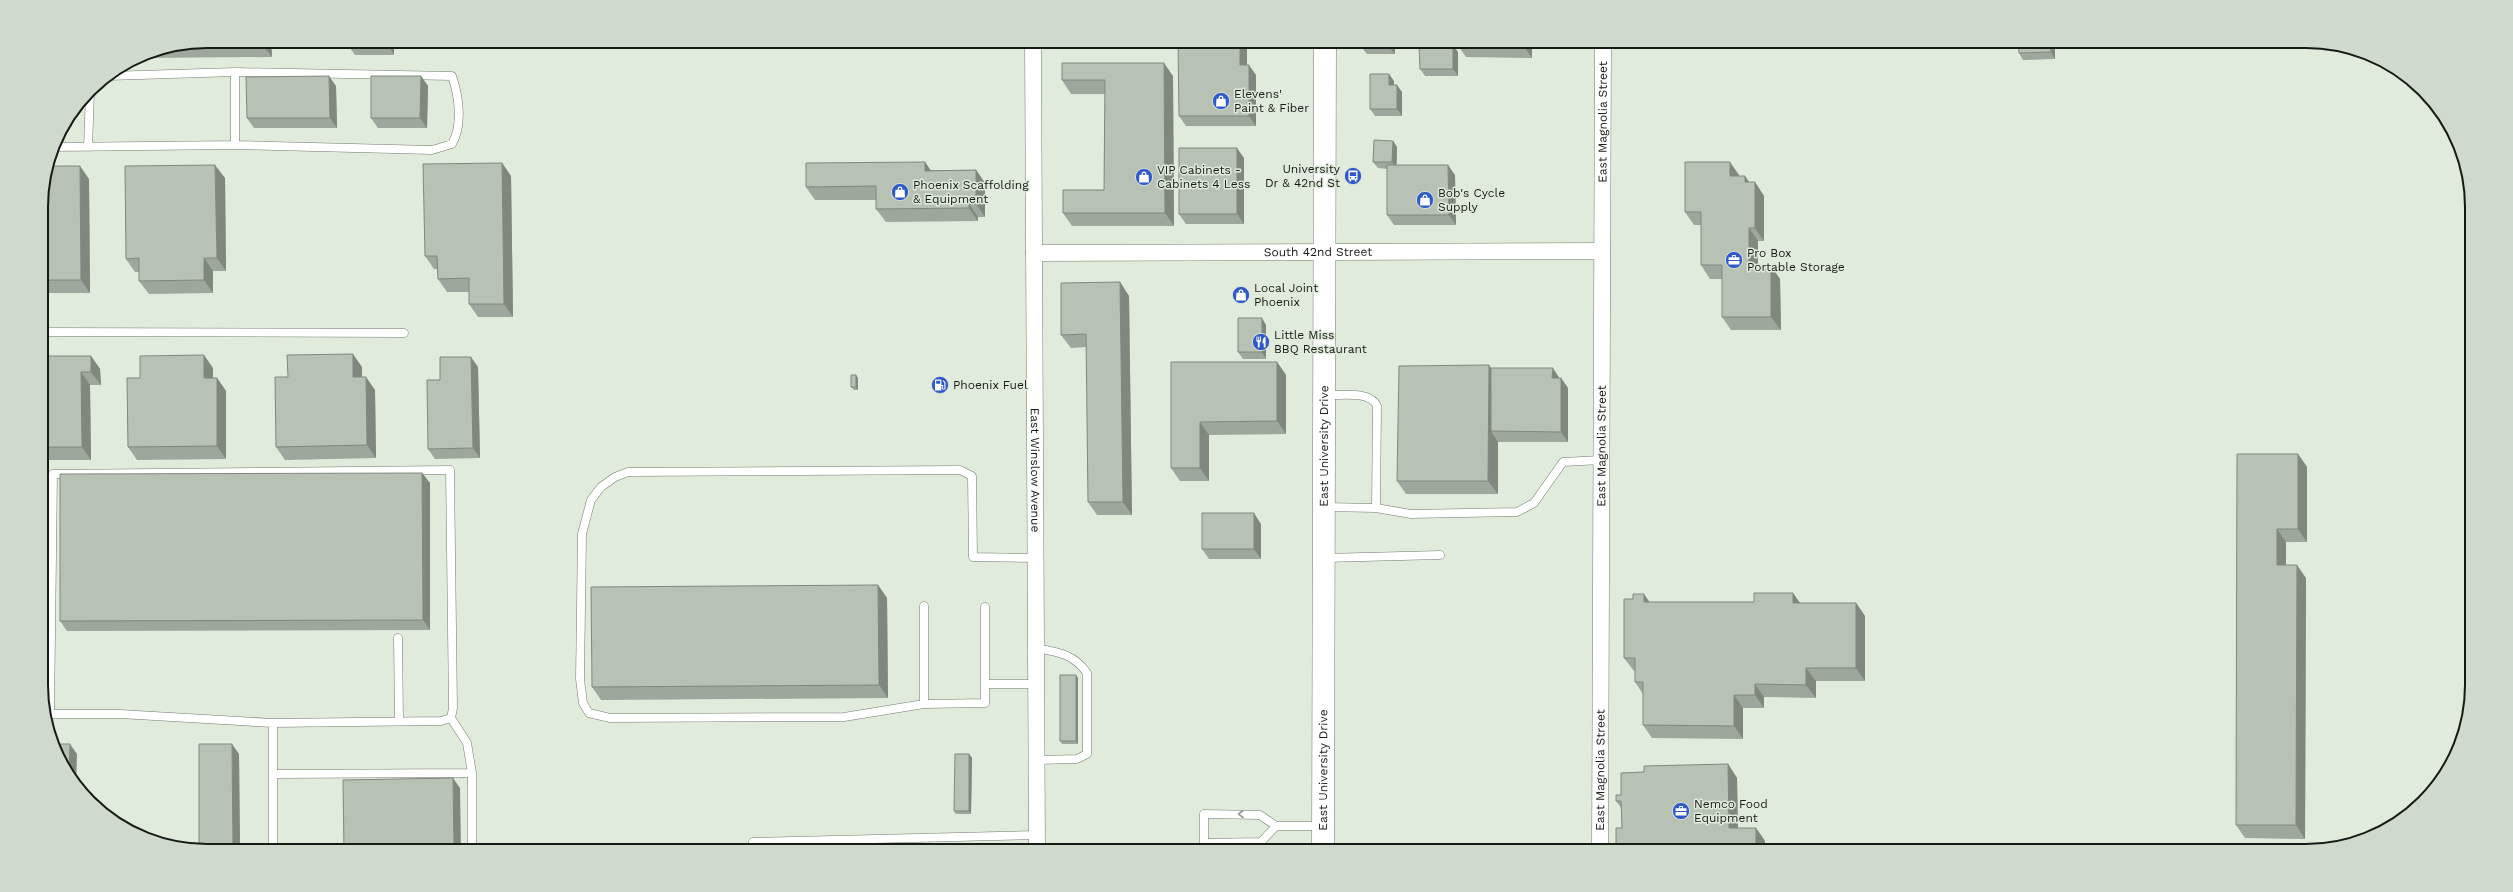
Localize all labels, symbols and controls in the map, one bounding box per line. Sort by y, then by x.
street label: East Magnolia Street [1595,61,1610,183]
place label: Elevens' Paint & Fiber [1234,87,1309,115]
shop icon: Elevens' Paint & Fiber [1211,91,1231,111]
place label: University Dr & 42nd St [1265,162,1341,190]
place label: VIP Cabinets - Cabinets 4 Less [1157,163,1250,191]
bus stop icon: University Dr & 42nd St [1343,166,1363,186]
shop icon: VIP Cabinets - Cabinets 4 Less [1134,167,1154,187]
place label: Phoenix Scaffolding & Equipment [913,178,1029,206]
shop icon: Phoenix Scaffolding & Equipment [890,182,910,202]
place label: Bob's Cycle Supply [1438,186,1505,214]
shop icon: Bob's Cycle Supply [1415,190,1435,210]
street label: South 42nd Street [1264,245,1372,259]
place label: Pro Box Portable Storage [1747,246,1845,274]
office icon: Pro Box Portable Storage [1724,250,1744,270]
place label: Local Joint Phoenix [1254,281,1318,309]
shop icon: Local Joint Phoenix [1231,285,1251,305]
place label: Little Miss BBQ Restaurant [1274,328,1367,356]
restaurant icon: Little Miss BBQ Restaurant [1251,332,1271,352]
fuel station icon: Phoenix Fuel [930,375,950,395]
place label: Phoenix Fuel [953,378,1028,392]
street label: East University Drive [1317,385,1331,507]
street label: East Magnolia Street [1594,385,1609,507]
street label: East Winslow Avenue [1028,408,1042,532]
street label: East University Drive [1316,709,1330,831]
street label: East Magnolia Street [1593,709,1608,831]
place label: Nemco Food Equipment [1694,797,1768,825]
office icon: Nemco Food Equipment [1671,801,1691,821]
one-way arrow [1238,810,1244,818]

